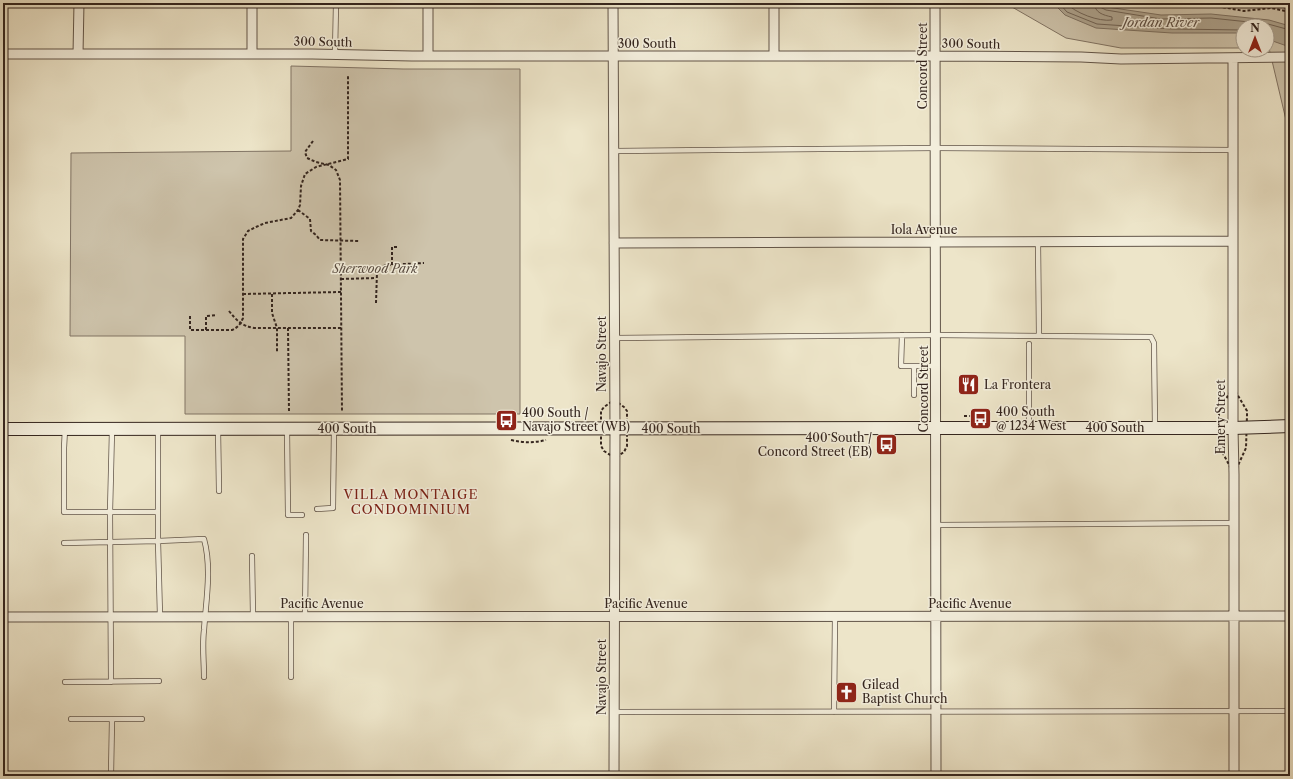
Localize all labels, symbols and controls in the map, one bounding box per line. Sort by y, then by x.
water label: Jordan River [1119,14,1200,30]
north arrow [1235,18,1275,58]
text: N [1250,21,1260,35]
street label: Concord Street [915,22,930,110]
street label: 300 South [294,33,353,50]
street label: 300 South [942,35,1001,52]
street label: 300 South [618,36,677,51]
street label: Iola Avenue [891,222,958,237]
park label: Sherwood Park [332,261,418,276]
street label: Navajo Street [594,315,609,392]
street label: Concord Street [916,345,931,433]
restaurant icon: La Frontera [955,372,981,398]
place label: La Frontera [984,377,1052,392]
street label: Emery Street [1213,379,1228,454]
place label: 400 South @ 1234 West [996,404,1067,433]
place label: 400 South / Navajo Street (WB) [522,405,630,434]
bus stop icon: 400 South @ 1234 West [967,406,993,432]
bus stop icon: 400 South / Navajo Street (WB) [494,407,520,433]
street label: 400 South [1085,420,1145,435]
street label: 400 South [317,421,377,436]
street label: 400 South [641,421,701,436]
place label: 400 South / Concord Street (EB) [758,430,872,459]
bus stop icon: 400 South / Concord Street (EB) [874,432,900,458]
district label: VILLA MONTAIGE CONDOMINIUM [343,486,478,517]
street label: Pacific Avenue [280,596,364,611]
street label: Pacific Avenue [604,596,688,611]
street label: Pacific Avenue [928,596,1012,611]
street label: Navajo Street [594,638,609,715]
place label: Gilead Baptist Church [862,677,948,706]
church icon: Gilead Baptist Church [833,679,859,705]

